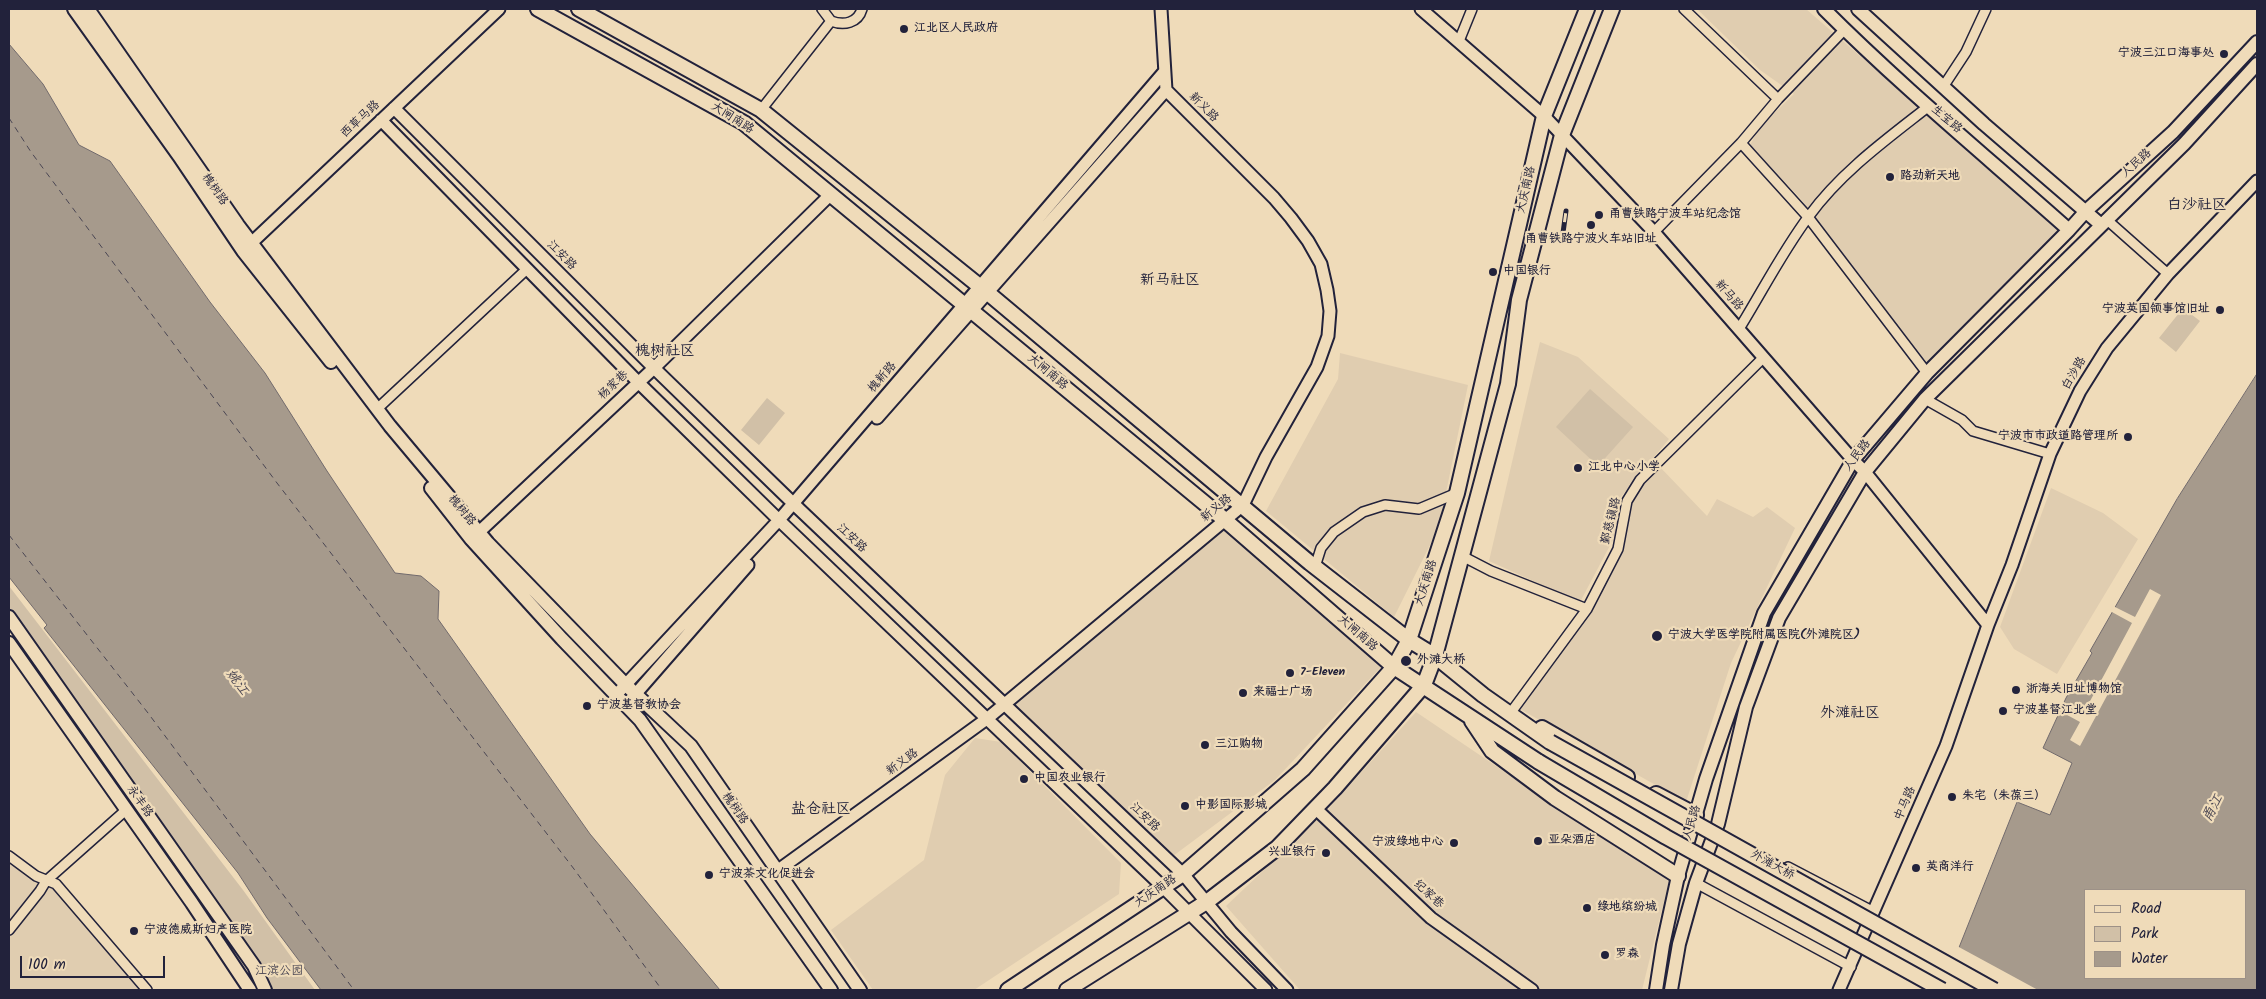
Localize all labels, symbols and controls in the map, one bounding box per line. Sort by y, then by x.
place label: 江北区人民政府 [914,22,998,36]
marker: 江北区人民政府 [898,23,910,35]
place label: 宁波三江口海事处 [2118,47,2214,61]
marker: 宁波三江口海事处 [2218,48,2230,60]
street label: 新义路 [1185,90,1221,126]
street label: 西草马路 [339,98,383,142]
street label: 大闸南路 [708,100,756,138]
street label: 生宝路 [1928,103,1964,137]
street label: 人民路 [2119,147,2155,181]
street label: 大庆南路 [1515,165,1539,215]
place label: 路劲新天地 [1900,170,1960,184]
street label: 槐树路 [198,171,230,209]
marker: 路劲新天地 [1884,171,1896,183]
district label: 白沙社区 [2167,197,2227,215]
place label: 甬曹铁路宁波车站纪念馆 [1609,208,1741,222]
marker: 甬曹铁路宁波车站纪念馆 [1593,209,1605,221]
marker: 甬曹铁路宁波火车站旧址 [1585,219,1597,231]
place label: 甬曹铁路宁波火车站旧址 [1525,233,1657,247]
street label: 江安路 [543,238,579,274]
place label: 中国银行 [1503,265,1551,279]
marker: 中国银行 [1487,266,1499,278]
district label: 新马社区 [1140,272,1200,290]
street label: 新马路 [1711,278,1745,314]
place label: 宁波英国领事馆旧址 [2102,303,2210,317]
marker: 宁波英国领事馆旧址 [2214,304,2226,316]
district label: 槐树社区 [635,343,695,361]
street label: 大闸南路 [1024,352,1070,394]
street label: 白沙路 [2060,355,2090,393]
street label: 槐新路 [866,360,900,396]
street label: 杨家巷 [596,368,632,404]
place label: 宁波市市政道路管理所 [1998,430,2118,444]
marker: 宁波市市政道路管理所 [2122,431,2134,443]
street label: 人民路 [1841,437,1875,475]
place label: 江北中心小学 [1588,461,1660,475]
marker: 江北中心小学 [1572,462,1584,474]
street label: 新义路 [1199,492,1235,526]
street label: 槐树路 [444,493,478,529]
street label: 鄞慈镇路 [1599,496,1625,546]
street label: 江安路 [833,521,869,557]
street label: 大庆南路 [1413,558,1441,608]
street label: 大闸南路 [1334,613,1380,655]
marker: 宁波大学医学院附属医院(外滩院区) [1650,629,1664,643]
place label: 宁波大学医学院附属医院(外滩院区) [1668,629,1860,643]
marker: 外滩大桥 [1399,654,1413,668]
place label: 外滩大桥 [1417,654,1465,668]
place label: 7-Eleven [1300,666,1345,680]
water label: 姚江 [221,667,251,699]
marker: 7-Eleven [1284,667,1296,679]
place label: 浙海关旧址博物馆 [2026,683,2122,697]
marker: 浙海关旧址博物馆 [2010,684,2022,696]
place label: 来福士广场 [1253,686,1313,700]
marker: 来福士广场 [1237,687,1249,699]
place label: 宁波基督教协会 [597,699,681,713]
marker: 宁波基督教协会 [581,700,593,712]
place label: 宁波基督江北堂 [2013,704,2097,718]
district label: 外滩社区 [1820,705,1880,723]
marker: 宁波基督江北堂 [1997,705,2009,717]
place label: 三江购物 [1215,738,1263,752]
marker: 三江购物 [1199,739,1211,751]
street label: 新义路 [884,747,922,779]
place label: 中国农业银行 [1034,772,1106,786]
marker: 中国农业银行 [1018,773,1030,785]
street label: 永丰路 [123,783,155,821]
street label: 中马路 [1892,785,1920,823]
street label: 槐树路 [718,790,750,828]
place label: 朱宅（朱葆三） [1962,790,2046,804]
marker: 朱宅（朱葆三） [1946,791,1958,803]
water label: 甬江 [2200,793,2228,825]
place label: 中影国际影城 [1195,799,1267,813]
street label: 江安路 [1126,800,1162,836]
marker: 中影国际影城 [1179,800,1191,812]
district label: 盐仓社区 [791,801,851,819]
street label: 人民路 [1681,804,1705,842]
place label: 亚朵酒店 [1548,834,1596,848]
marker: 亚朵酒店 [1532,835,1544,847]
place label: 宁波绿地中心 [1372,836,1444,850]
marker: 宁波绿地中心 [1448,837,1460,849]
place label: 兴业银行 [1268,846,1316,860]
marker: 兴业银行 [1320,847,1332,859]
street label: 外滩大桥 [1748,848,1796,884]
place label: 英商洋行 [1926,861,1974,875]
marker: 英商洋行 [1910,862,1922,874]
place label: 宁波茶文化促进会 [719,868,815,882]
marker: 宁波茶文化促进会 [703,869,715,881]
street label: 大庆南路 [1132,873,1180,911]
street label: 纪家巷 [1410,878,1446,912]
legend [2084,889,2246,979]
text: Road [2131,897,2161,921]
place label: 绿地缤纷城 [1597,901,1657,915]
marker: 绿地缤纷城 [1581,902,1593,914]
text: Park [2131,922,2158,946]
place label: 宁波德威斯妇产医院 [144,924,252,938]
marker: 宁波德威斯妇产医院 [128,925,140,937]
scale bar [22,946,168,978]
text: Water [2131,947,2167,971]
place label: 罗森 [1615,948,1639,962]
marker: 罗森 [1599,949,1611,961]
text: 100 m [28,953,66,977]
park label: 江滨公园 [255,965,303,979]

